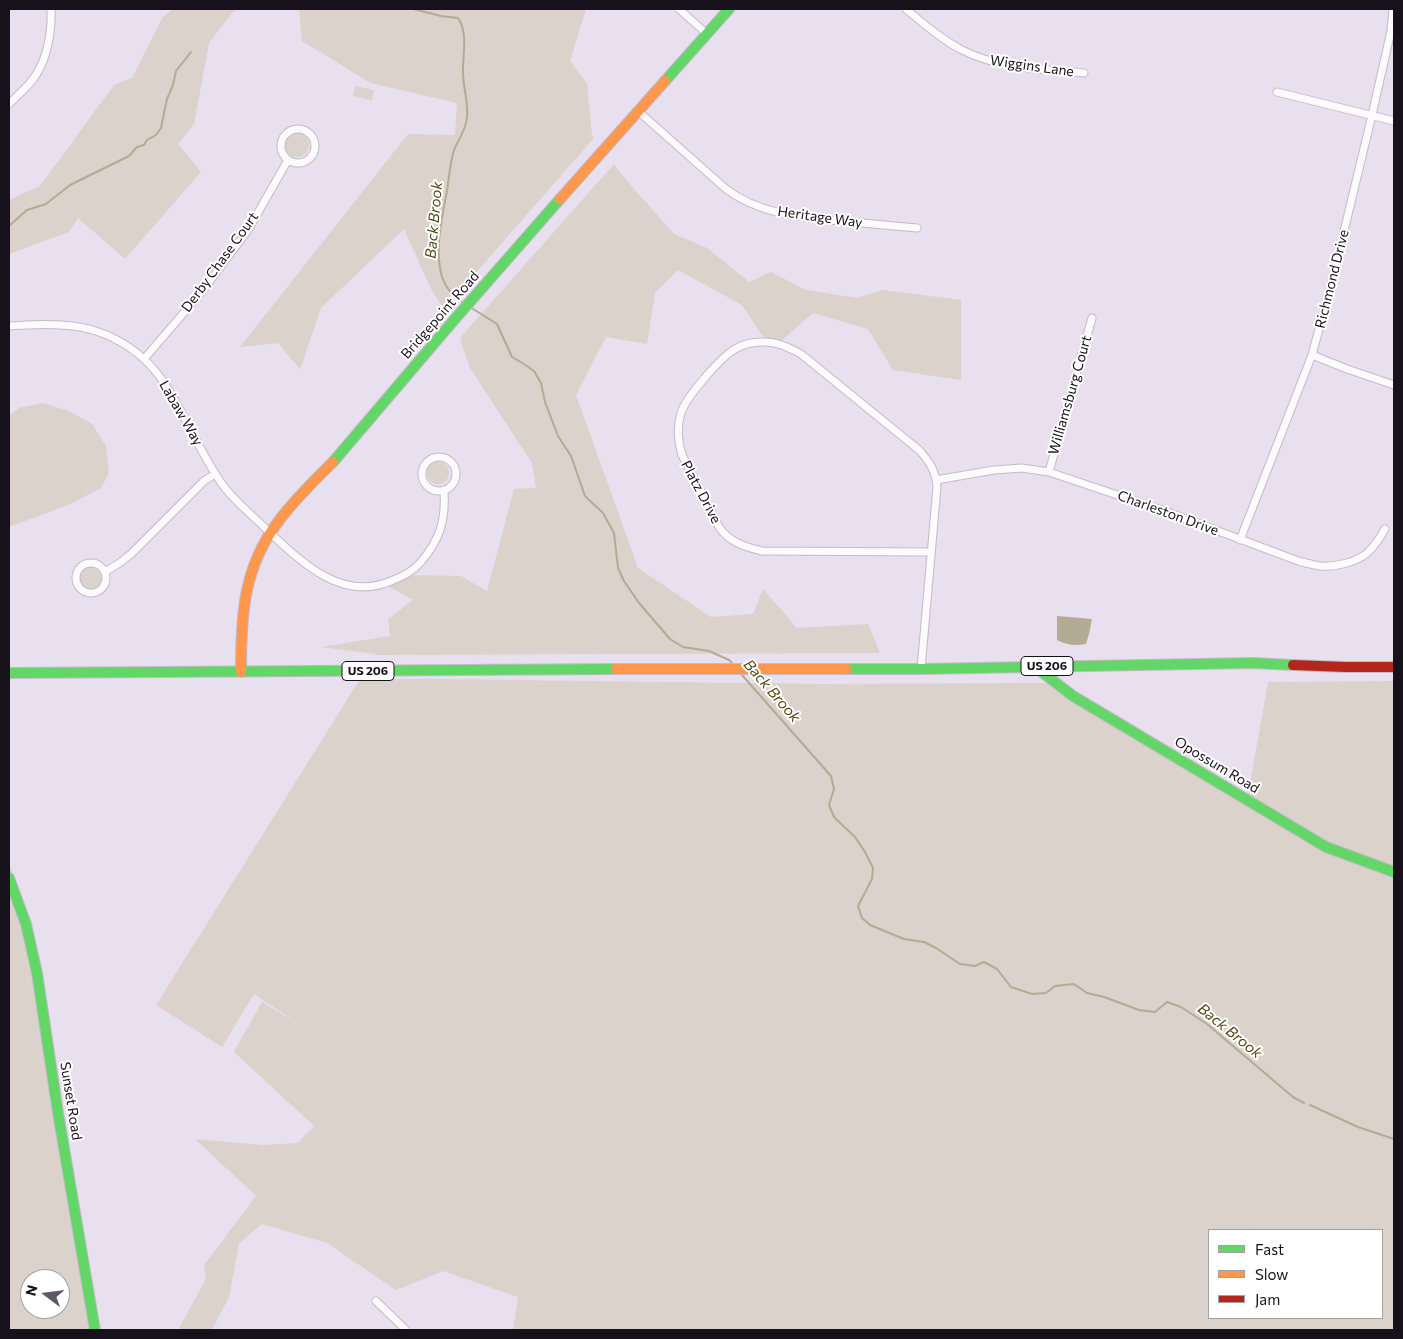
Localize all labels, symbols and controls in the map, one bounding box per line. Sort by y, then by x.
street label: Wiggins Lane [989,52,1075,80]
water label: Back Brook [422,181,446,259]
street label: Heritage Way [776,203,864,231]
street label: Derby Chase Court [178,209,262,315]
street label: Richmond Drive [1312,228,1352,330]
street label: Bridgepoint Road [397,268,483,362]
street label: Williamsburg Court [1045,333,1095,457]
street label: Labaw Way [156,377,206,449]
street label: Platz Drive [677,458,725,526]
street label: Charleston Drive [1115,487,1221,539]
water label: Back Brook [740,656,804,726]
road number: US 206 [1021,656,1073,676]
road number: US 206 [342,661,394,680]
street label: Opossum Road [1171,733,1263,797]
water label: Back Brook [1194,1000,1266,1062]
street label: Sunset Road [57,1061,85,1141]
legend [1208,1229,1383,1319]
text: Fast [1255,1240,1284,1258]
text: Slow [1255,1265,1288,1283]
north arrow [20,1269,70,1319]
text: N [21,1283,41,1298]
text: Jam [1255,1290,1280,1308]

